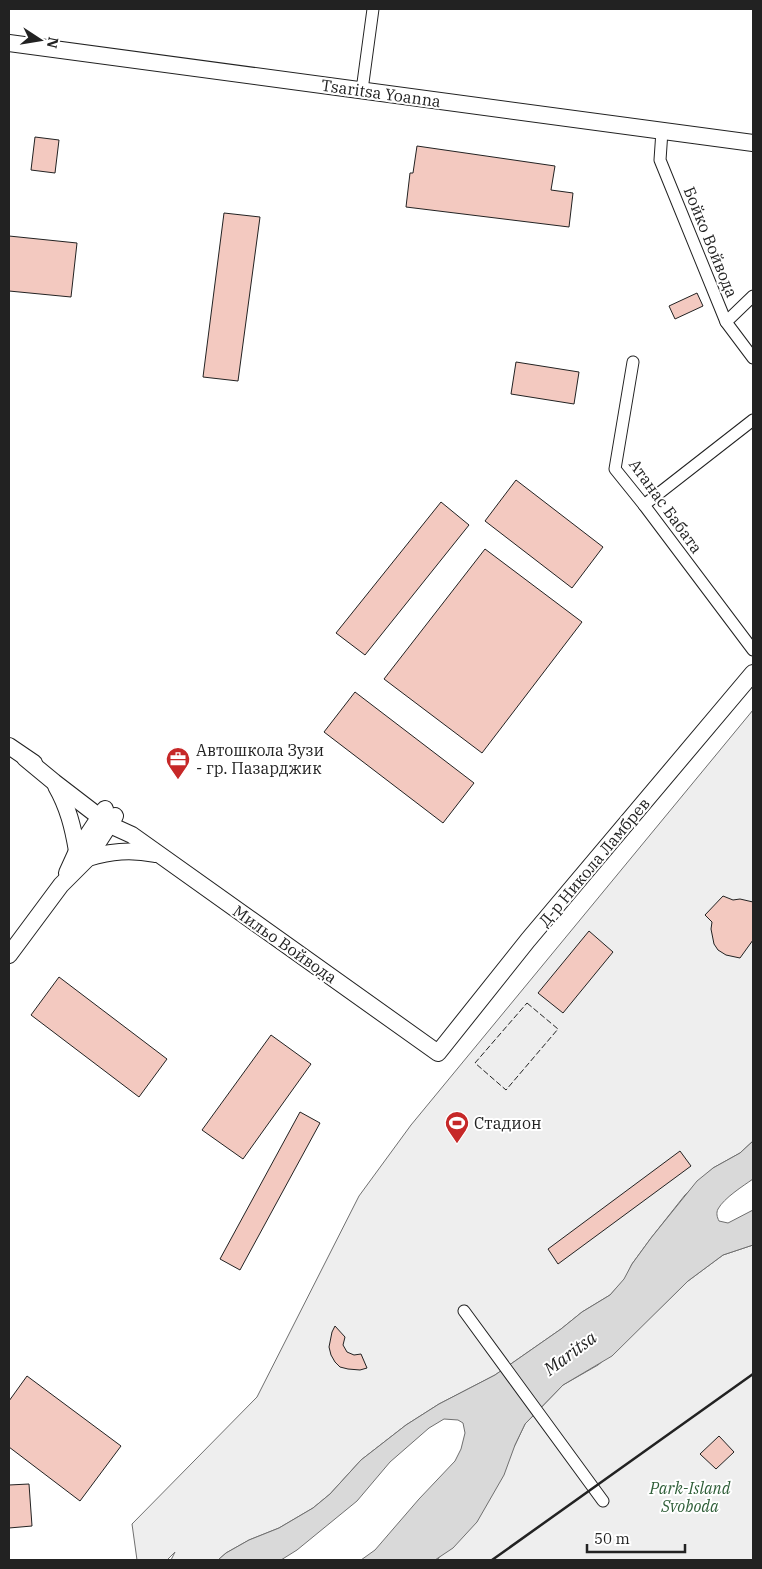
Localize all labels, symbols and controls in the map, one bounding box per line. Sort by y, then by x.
north arrow [15,15,65,65]
text: N [43,35,63,50]
street label: Tsaritsa Yoanna [320,75,442,111]
street label: Бойко Войвода [680,184,742,301]
street label: Атанас Бабата [625,455,707,557]
place label: Автошкола Зузи - гр. Пазарджик [196,740,324,778]
office icon: Автошкола Зузи - гр. Пазарджик [165,746,191,780]
street label: Д-р Никола Ламбрев [534,794,654,930]
street label: Мильо Войвода [229,901,341,987]
sports icon: Стадион [444,1110,470,1144]
place label: Стадион [474,1113,541,1133]
water label: Maritsa [538,1326,601,1381]
park label: Park-Island Svoboda [649,1478,731,1516]
scale bar [587,1522,684,1554]
text: 50 m [594,1529,630,1548]

